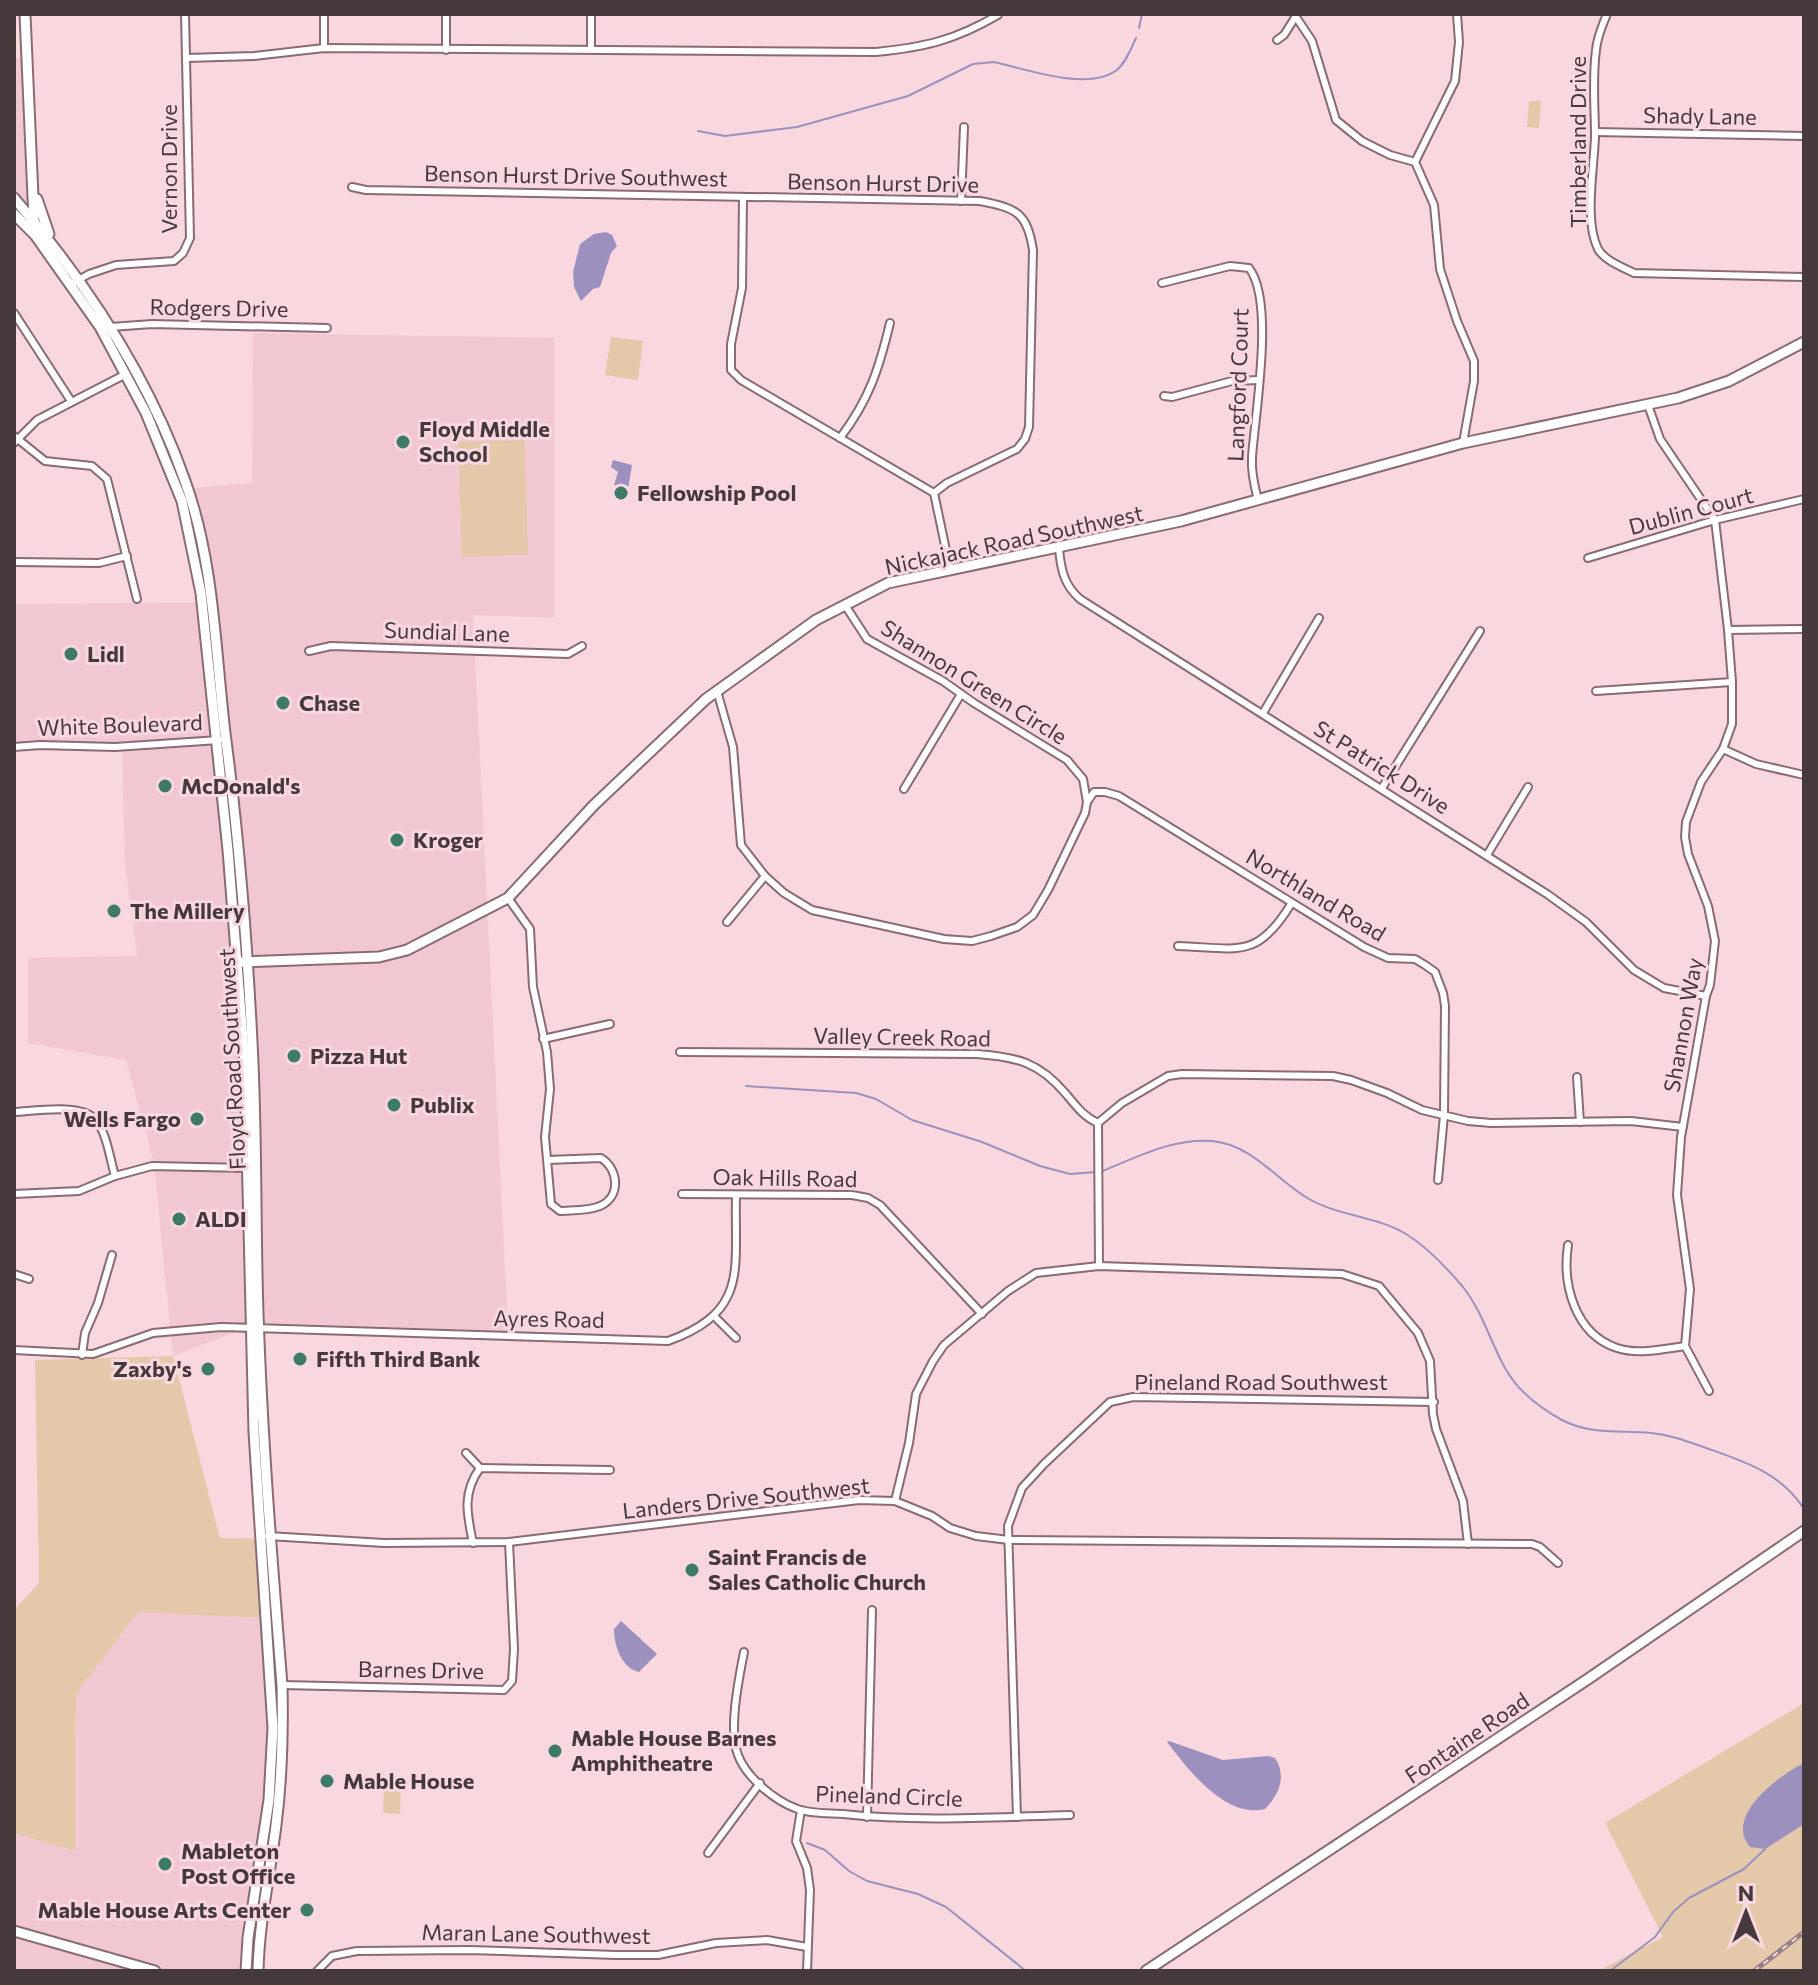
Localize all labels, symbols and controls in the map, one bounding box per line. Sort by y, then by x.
street label: Timberland Drive [1564,56,1591,228]
street label: Shady Lane [1643,101,1757,130]
street label: Vernon Drive [155,104,182,234]
street label: Benson Hurst Drive Southwest [424,159,728,192]
street label: Benson Hurst Drive [787,167,979,198]
street label: Rodgers Drive [149,293,289,322]
street label: Langford Court [1221,308,1254,462]
place label: Floyd Middle School [419,415,550,467]
marker: Floyd Middle School [394,433,412,451]
place label: Fellowship Pool [637,479,796,506]
street label: Dublin Court [1626,481,1756,540]
marker: Fellowship Pool [612,484,630,502]
street label: Nickajack Road Southwest [882,499,1146,580]
street label: Shannon Green Circle [876,613,1072,750]
street label: Sundial Lane [384,616,510,647]
place label: Lidl [87,640,125,667]
marker: Lidl [62,645,80,663]
place label: Chase [299,689,360,716]
marker: Chase [274,694,292,712]
street label: White Boulevard [37,708,203,741]
street label: St Patrick Drive [1309,714,1455,819]
place label: McDonald's [181,772,300,799]
marker: McDonald's [156,777,174,795]
place label: Kroger [413,826,483,853]
marker: Kroger [388,831,406,849]
street label: Northland Road [1242,842,1391,947]
place label: The Millery [130,897,245,924]
marker: The Millery [105,902,123,920]
street label: Floyd Road Southwest [212,947,251,1171]
street label: Shannon Way [1657,956,1708,1094]
street label: Valley Creek Road [813,1021,991,1052]
place label: Pizza Hut [310,1042,407,1069]
marker: Pizza Hut [285,1047,303,1065]
place label: Publix [410,1091,475,1118]
marker: Publix [385,1096,403,1114]
place label: Wells Fargo [64,1105,181,1132]
marker: Wells Fargo [188,1110,206,1128]
street label: Oak Hills Road [713,1163,858,1192]
place label: ALDI [195,1205,247,1232]
marker: ALDI [170,1210,188,1228]
street label: Ayres Road [493,1304,605,1333]
place label: Fifth Third Bank [316,1345,481,1372]
marker: Fifth Third Bank [291,1350,309,1368]
place label: Zaxby's [113,1355,192,1382]
marker: Zaxby's [199,1360,217,1378]
street label: Pineland Road Southwest [1134,1368,1388,1395]
street label: Landers Drive Southwest [621,1471,871,1524]
place label: Saint Francis de Sales Catholic Church [708,1543,926,1595]
marker: Saint Francis de Sales Catholic Church [683,1561,701,1579]
street label: Barnes Drive [358,1655,484,1684]
street label: Fontaine Road [1400,1686,1534,1789]
place label: Mable House Barnes Amphitheatre [571,1724,776,1776]
marker: Mable House Barnes Amphitheatre [546,1742,564,1760]
place label: Mable House [343,1767,474,1794]
marker: Mable House [318,1772,336,1790]
street label: Pineland Circle [815,1779,963,1812]
place label: Mableton Post Office [181,1837,295,1889]
marker: Mableton Post Office [156,1855,174,1873]
north arrow [1706,1873,1786,1953]
text: N [1738,1879,1754,1906]
place label: Mable House Arts Center [38,1896,291,1923]
marker: Mable House Arts Center [298,1901,316,1919]
street label: Maran Lane Southwest [421,1918,651,1949]

